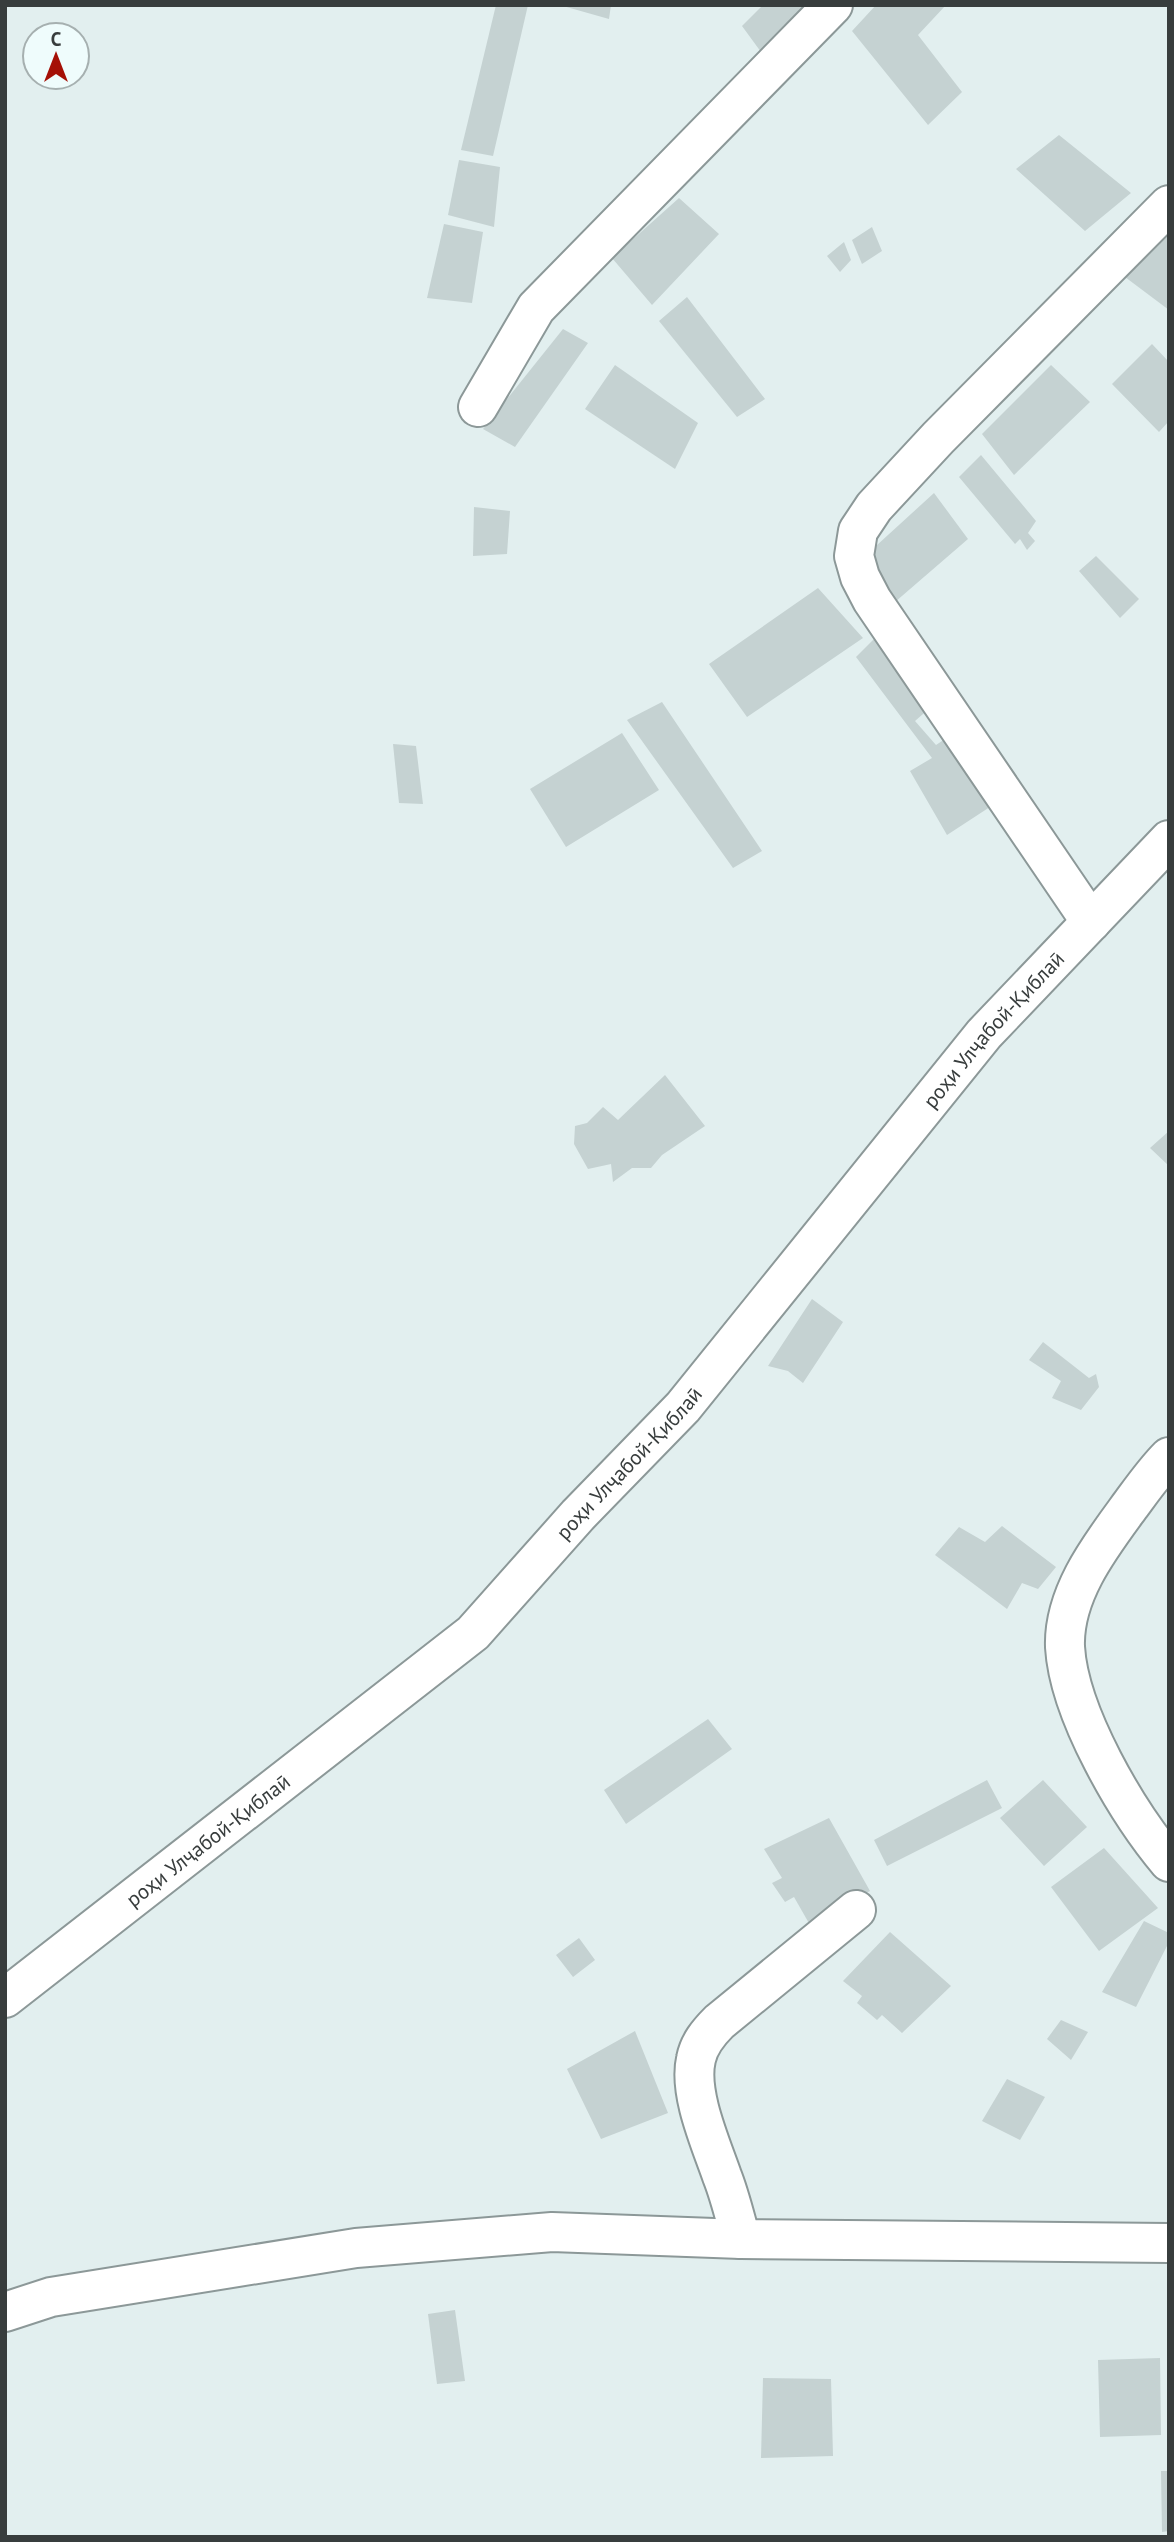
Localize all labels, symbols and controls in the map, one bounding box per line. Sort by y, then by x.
north arrow [21,21,91,91]
text: С [51,27,62,51]
street label: роҳи Улҷабой-Қиблаӣ [916,945,1070,1113]
street label: роҳи Улҷабой-Қиблаӣ [549,1381,708,1545]
street label: роҳи Улҷабой-Қиблаӣ [120,1767,295,1912]

